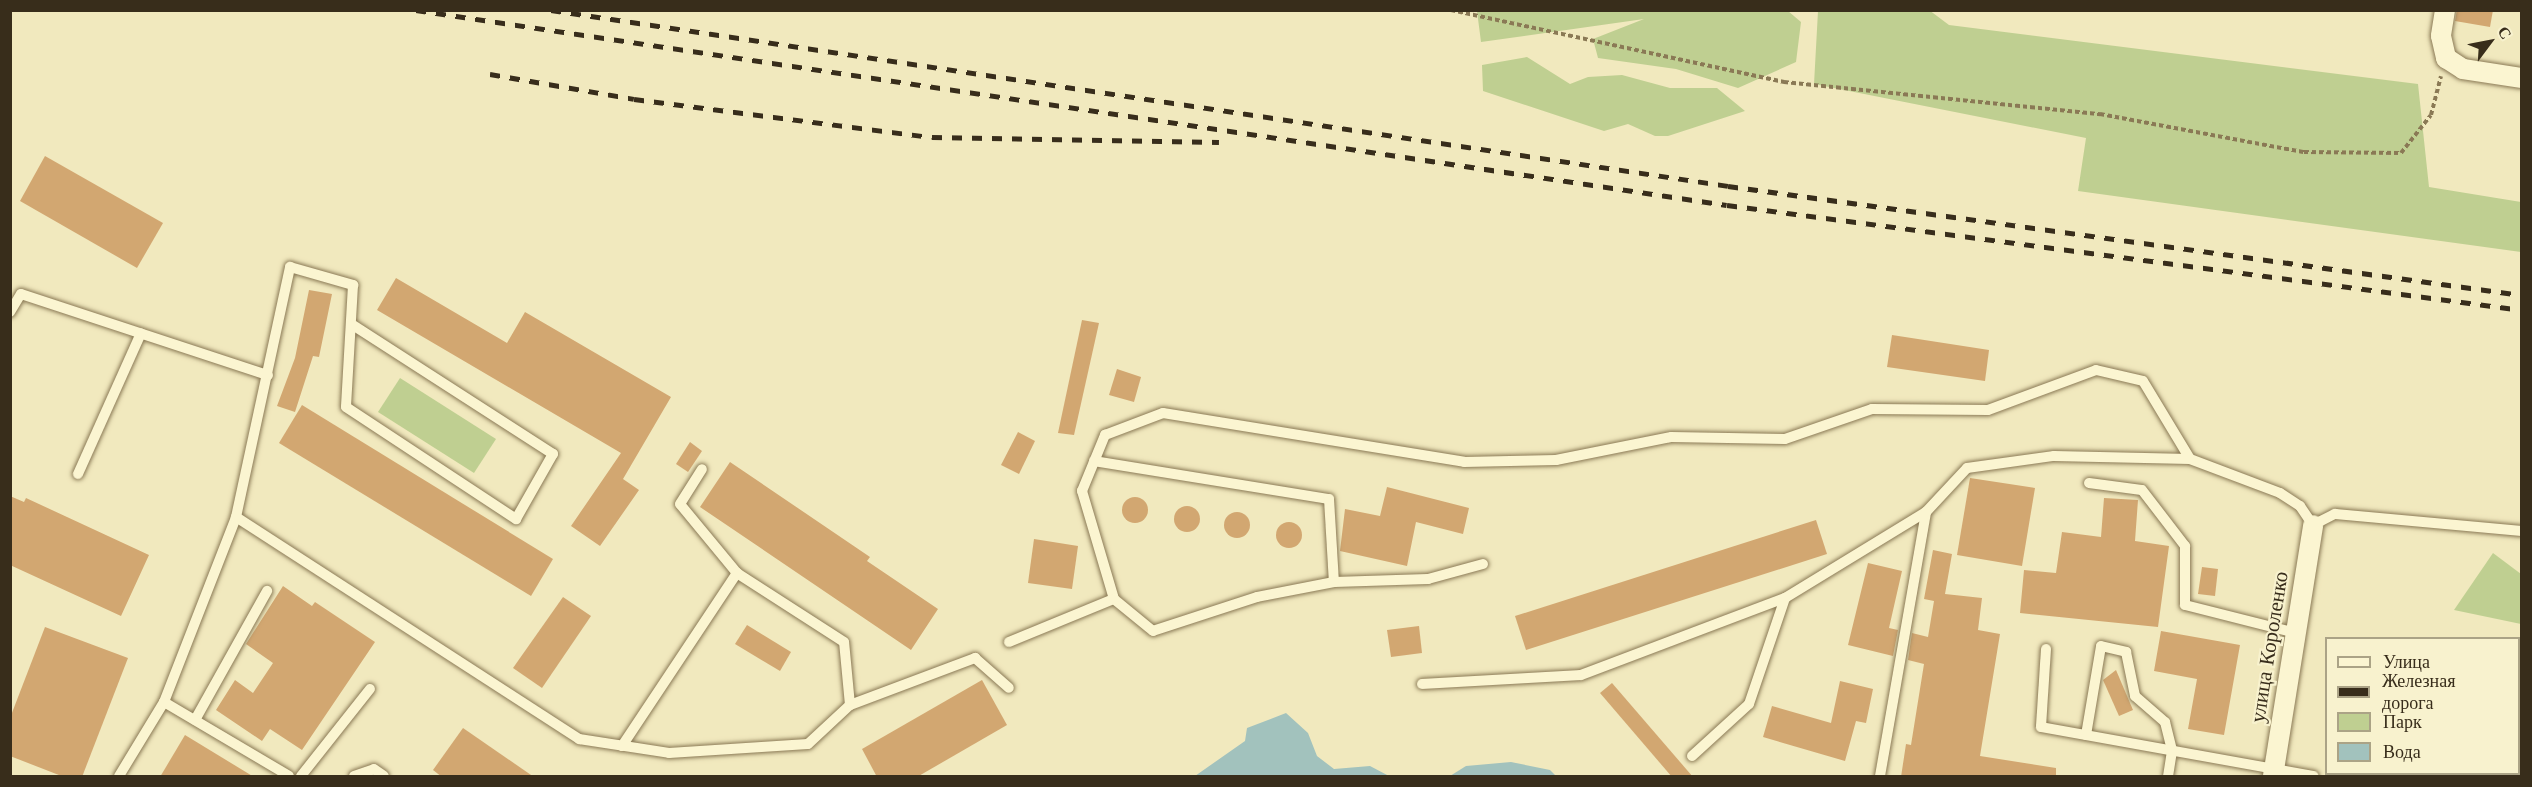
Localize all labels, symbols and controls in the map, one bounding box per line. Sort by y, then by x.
north arrow [2460,12,2520,72]
text: С [2494,22,2517,43]
street label: улица Короленко [2245,570,2293,724]
legend [2325,637,2520,775]
text: Улица [2383,651,2430,673]
text: Железная дорога [2382,670,2455,714]
text: Парк [2383,711,2422,733]
text: Вода [2383,741,2421,763]

